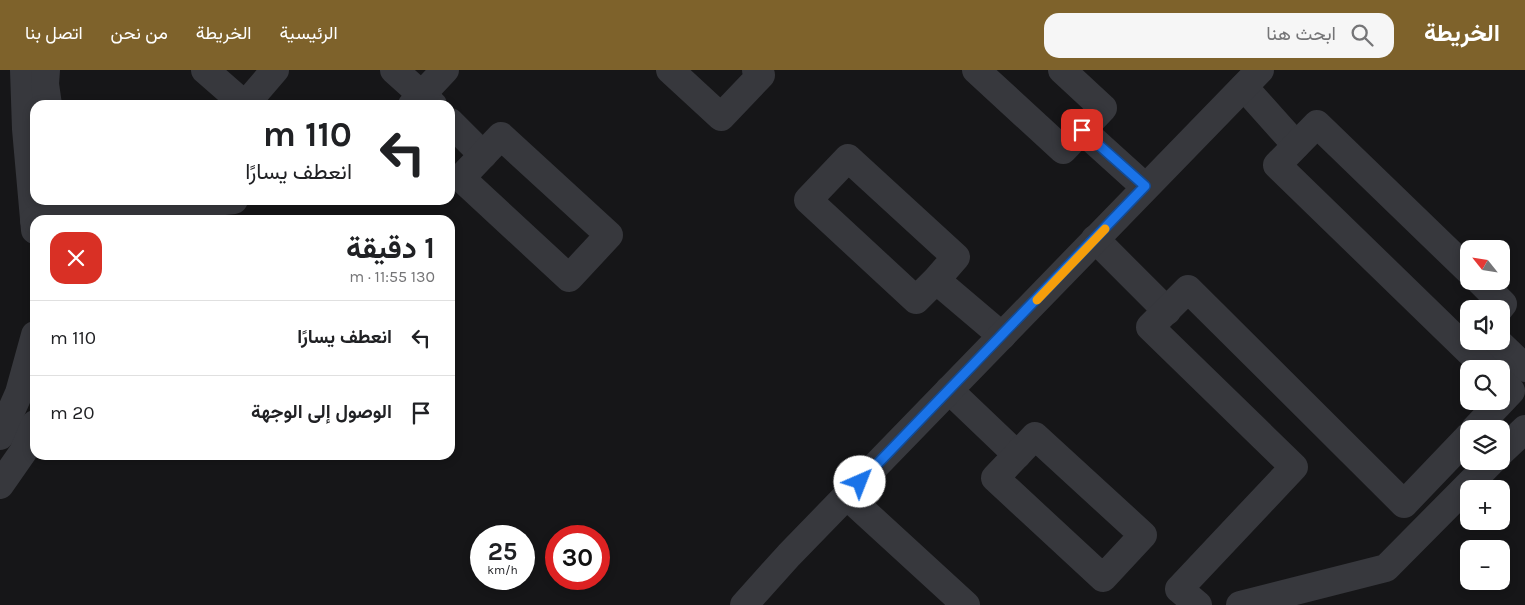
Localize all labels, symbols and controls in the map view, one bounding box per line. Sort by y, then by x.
search box [1044,13,1394,58]
text: الخريطة [1424,19,1500,47]
icon: search [1348,21,1376,49]
text: اتصل بنا [25,22,83,44]
text: من نحن [111,22,168,44]
text: الخريطة [196,22,252,44]
text: الرئيسية [280,22,338,44]
text: ابحث هنا [1266,23,1336,45]
pin [1061,109,1103,151]
text: 110 m [263,114,352,155]
icon: arrive [1068,116,1096,144]
icon: left [370,120,435,185]
text: انعطف يسارًا [245,159,352,185]
text: 1 دقيقة [346,230,435,266]
button: close [50,232,102,284]
north arrow [1460,240,1510,290]
map controls [1460,240,1510,590]
text: 130 m · 11:55 [349,267,435,286]
button: sound [1460,300,1510,350]
icon: left [407,324,435,352]
text: انعطف يسارًا [297,326,392,348]
text: 110 m [50,327,96,349]
button: search [1460,360,1510,410]
icon: arrive [407,399,435,427]
text: الوصول إلى الوجهة [251,401,392,423]
text: 20 m [50,402,95,424]
button: layers [1460,420,1510,470]
position arrow [833,455,885,507]
button: + [1460,480,1510,530]
speed limit sign: 30 [545,525,610,590]
text: 25 [488,537,517,566]
button: − [1460,540,1510,590]
text: km/h [487,563,518,577]

